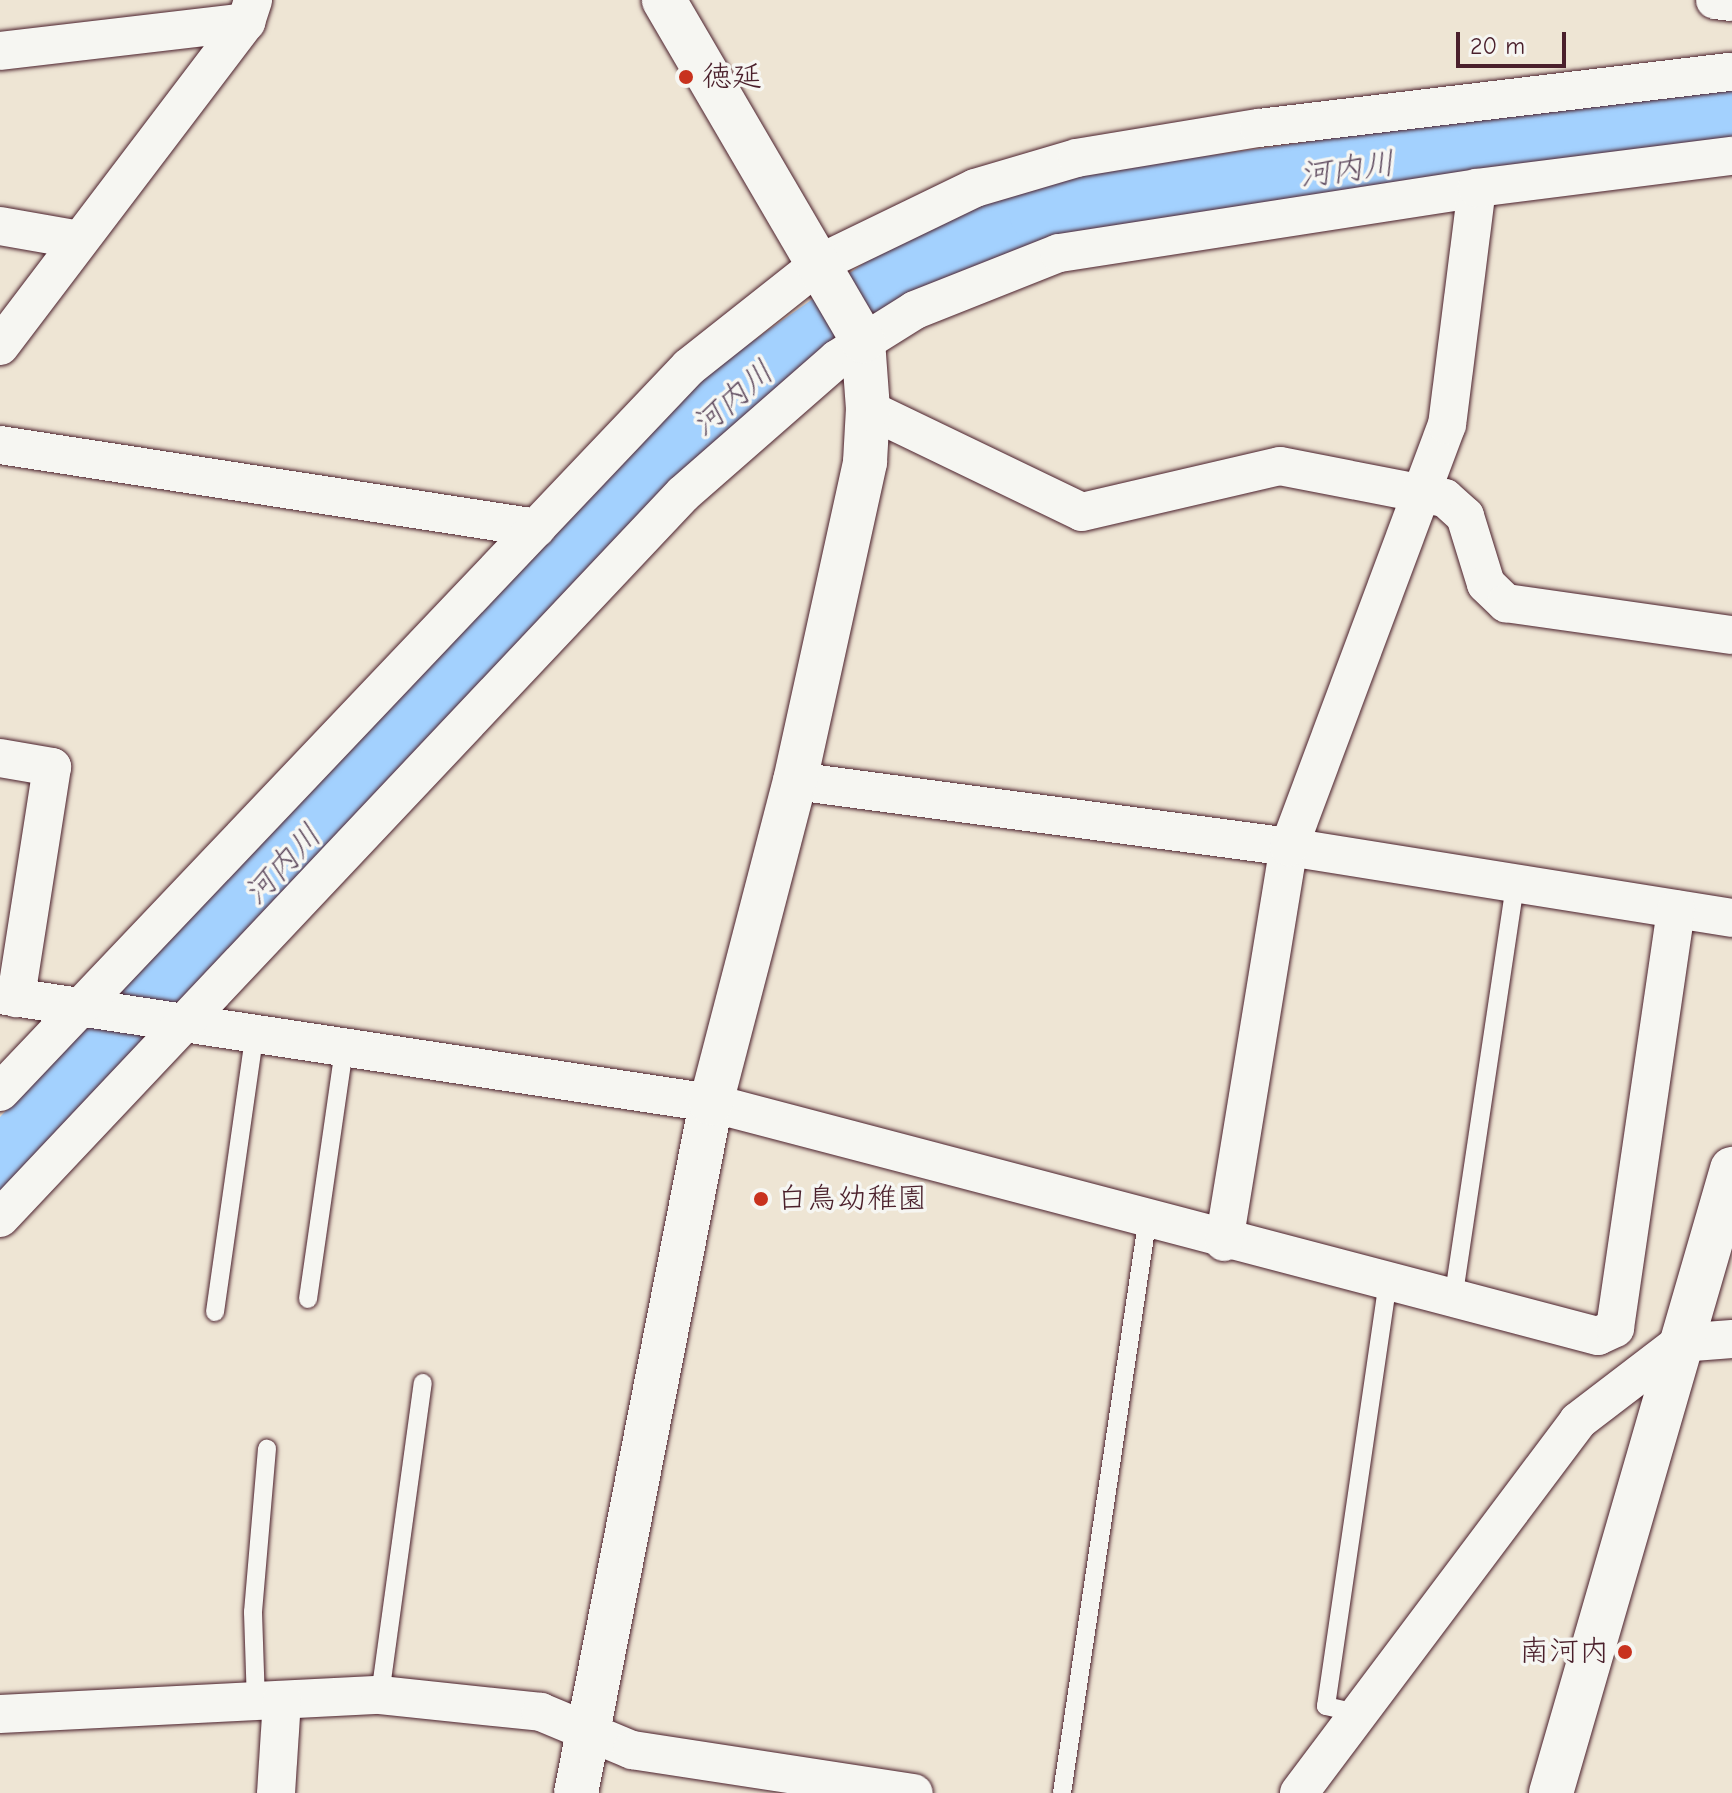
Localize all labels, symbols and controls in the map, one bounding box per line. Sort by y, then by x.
scale bar [1460,16,1570,66]
text: 20 m [1470,32,1525,60]
place label: 徳延 [702,59,762,95]
marker: 徳延 [677,68,695,86]
water label: 河内川 [1297,144,1397,196]
water label: 河内川 [684,353,782,445]
water label: 河内川 [236,817,330,913]
place label: 白鳥幼稚園 [777,1181,927,1217]
marker: 白鳥幼稚園 [752,1190,770,1208]
place label: 南河内 [1519,1634,1609,1670]
marker: 南河内 [1616,1643,1634,1661]

